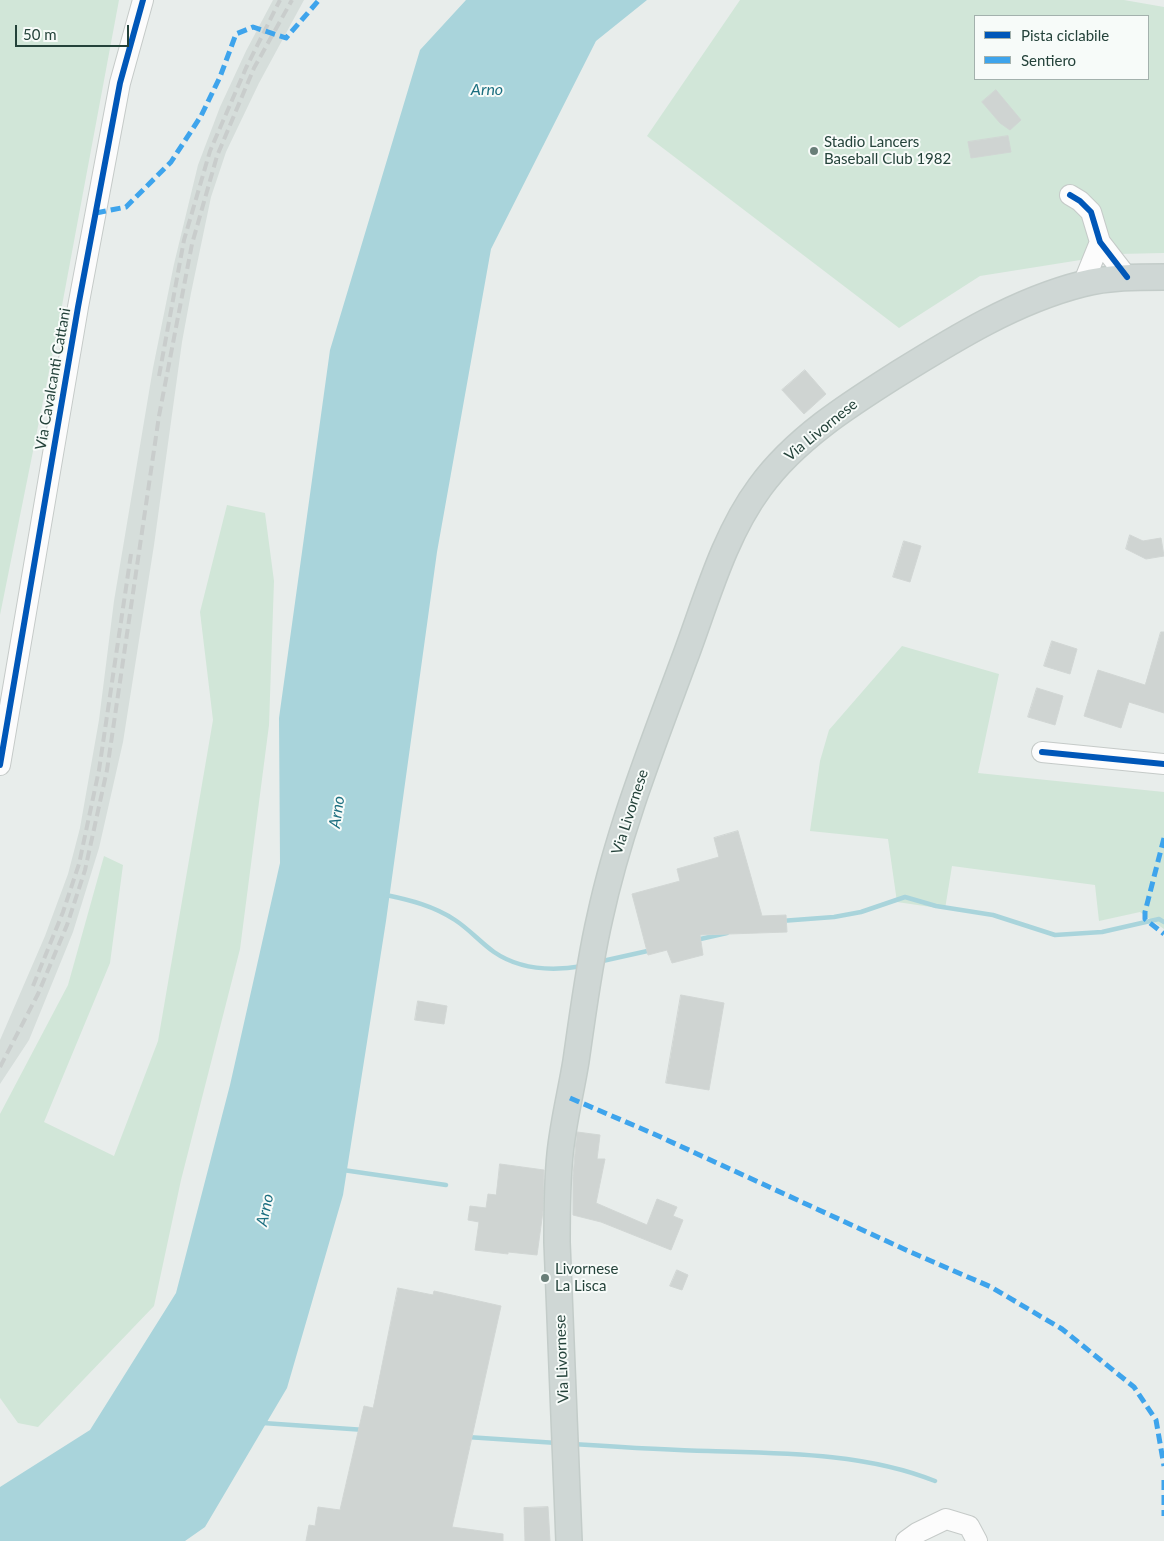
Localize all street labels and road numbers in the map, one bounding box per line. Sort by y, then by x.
street label: Via Cavalcanti Cattani [32,307,74,451]
street label: Via Livornese [781,395,861,465]
street label: Via Livornese [608,767,652,857]
street label: Via Livornese [551,1314,573,1404]

